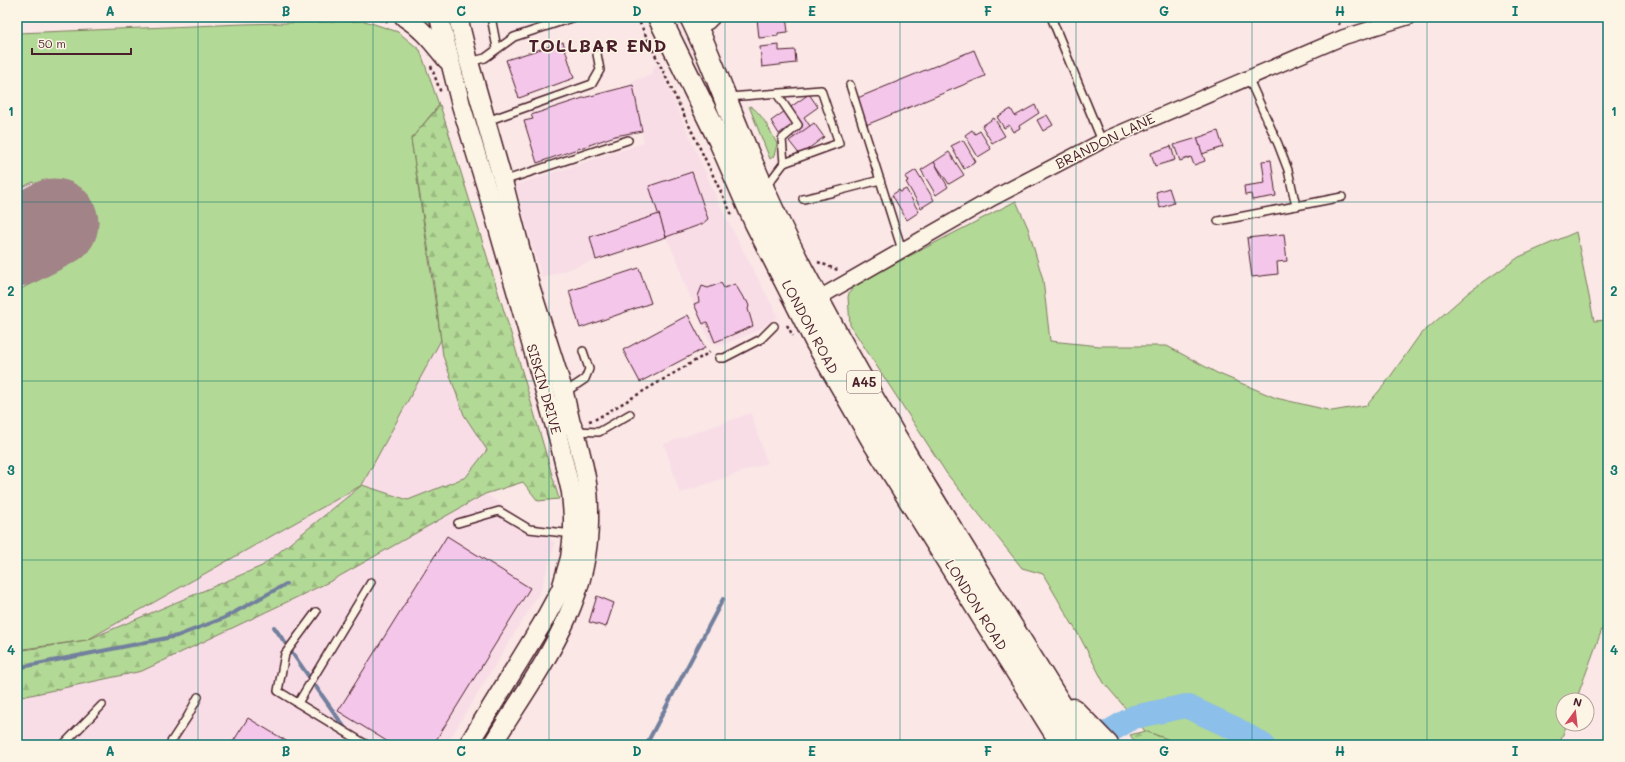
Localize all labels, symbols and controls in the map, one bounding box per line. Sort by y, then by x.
text: A [105,2,115,19]
text: B [282,2,291,19]
text: C [456,2,466,19]
text: D [632,2,642,19]
text: E [808,2,816,19]
text: F [984,2,992,19]
text: G [1159,2,1169,19]
text: H [1335,2,1345,19]
text: I [1512,2,1519,19]
scale bar [32,30,131,56]
district label: TOLLBAR END [529,33,667,57]
text: 50 m [38,35,66,51]
text: 1 [8,102,14,119]
text: 1 [1611,102,1617,119]
street label: BRANDON LANE [1052,108,1158,173]
street label: LONDON ROAD [778,277,843,377]
text: 2 [7,282,15,299]
text: 2 [1610,282,1618,299]
street label: SISKIN DRIVE [523,341,566,436]
road number: A45 [847,371,881,393]
text: 3 [7,461,15,478]
text: 3 [1610,461,1618,478]
street label: LONDON ROAD [941,556,1012,654]
text: 4 [7,641,15,658]
text: 4 [1610,641,1618,658]
north arrow [1555,692,1595,732]
text: N [1572,694,1584,710]
text: A [105,742,115,759]
text: B [282,742,291,759]
text: C [456,742,466,759]
text: D [632,742,642,759]
text: E [808,742,816,759]
text: F [984,742,992,759]
text: G [1159,742,1169,759]
text: H [1335,742,1345,759]
text: I [1512,742,1519,759]

